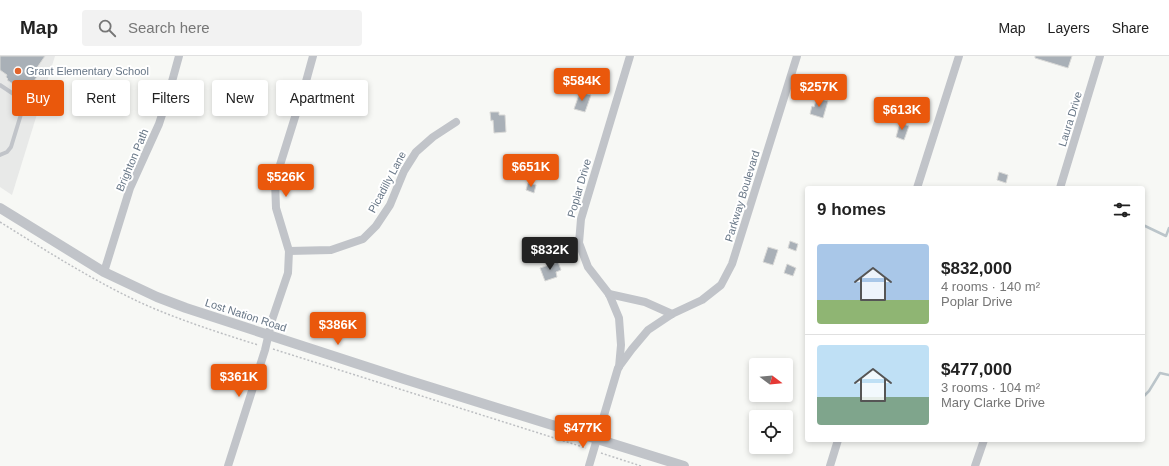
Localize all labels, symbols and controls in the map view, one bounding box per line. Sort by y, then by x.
search box [82,10,362,46]
text: Map [20,17,58,38]
icon: search [96,17,118,39]
text: Search here [128,19,210,36]
text: Map [998,20,1026,36]
text: Layers [1048,20,1090,36]
text: Share [1112,20,1149,36]
place label: Grant Elementary School [26,65,149,77]
marker: Grant Elementary School [13,66,23,76]
pin: $584K [554,68,610,102]
text: $584K [563,73,601,88]
pin: $257K [791,74,847,108]
text: $257K [800,79,838,94]
chip: Buy [12,80,64,116]
chip: Rent [72,80,130,116]
chip: Filters [138,80,204,116]
chip: New [212,80,268,116]
chip: Apartment [276,80,368,116]
street label: Laura Drive [1056,90,1084,148]
pin: $613K [874,97,930,131]
text: $613K [883,102,921,117]
street label: Brighton Path [113,127,151,193]
street label: Picadilly Lane [366,149,408,215]
street label: Parkway Boulevard [722,149,762,243]
pin: $651K [503,154,559,188]
street label: Poplar Drive [565,157,593,219]
text: $651K [512,159,550,174]
pin: $526K [258,164,314,198]
text: $526K [267,169,305,184]
icon: filters [1111,199,1133,221]
text: 9 homes [817,200,886,219]
pin: $832K [522,237,578,271]
text: $832K [531,242,569,257]
text: $832,000 [941,259,1012,278]
icon: home [849,260,897,308]
text: 4 rooms · 140 m² [941,279,1040,294]
text: Poplar Drive [941,294,1013,309]
street label: Lost Nation Road [204,296,288,334]
pin: $386K [310,312,366,346]
text: $386K [319,317,357,332]
north arrow [749,358,793,402]
map controls [749,358,793,454]
text: $477,000 [941,360,1012,379]
icon: home [849,361,897,409]
pin: $361K [211,364,267,398]
text: $361K [220,369,258,384]
text: 3 rooms · 104 m² [941,380,1040,395]
text: Mary Clarke Drive [941,395,1045,410]
button: locate [749,410,793,454]
pin: $477K [555,415,611,449]
text: $477K [564,420,602,435]

